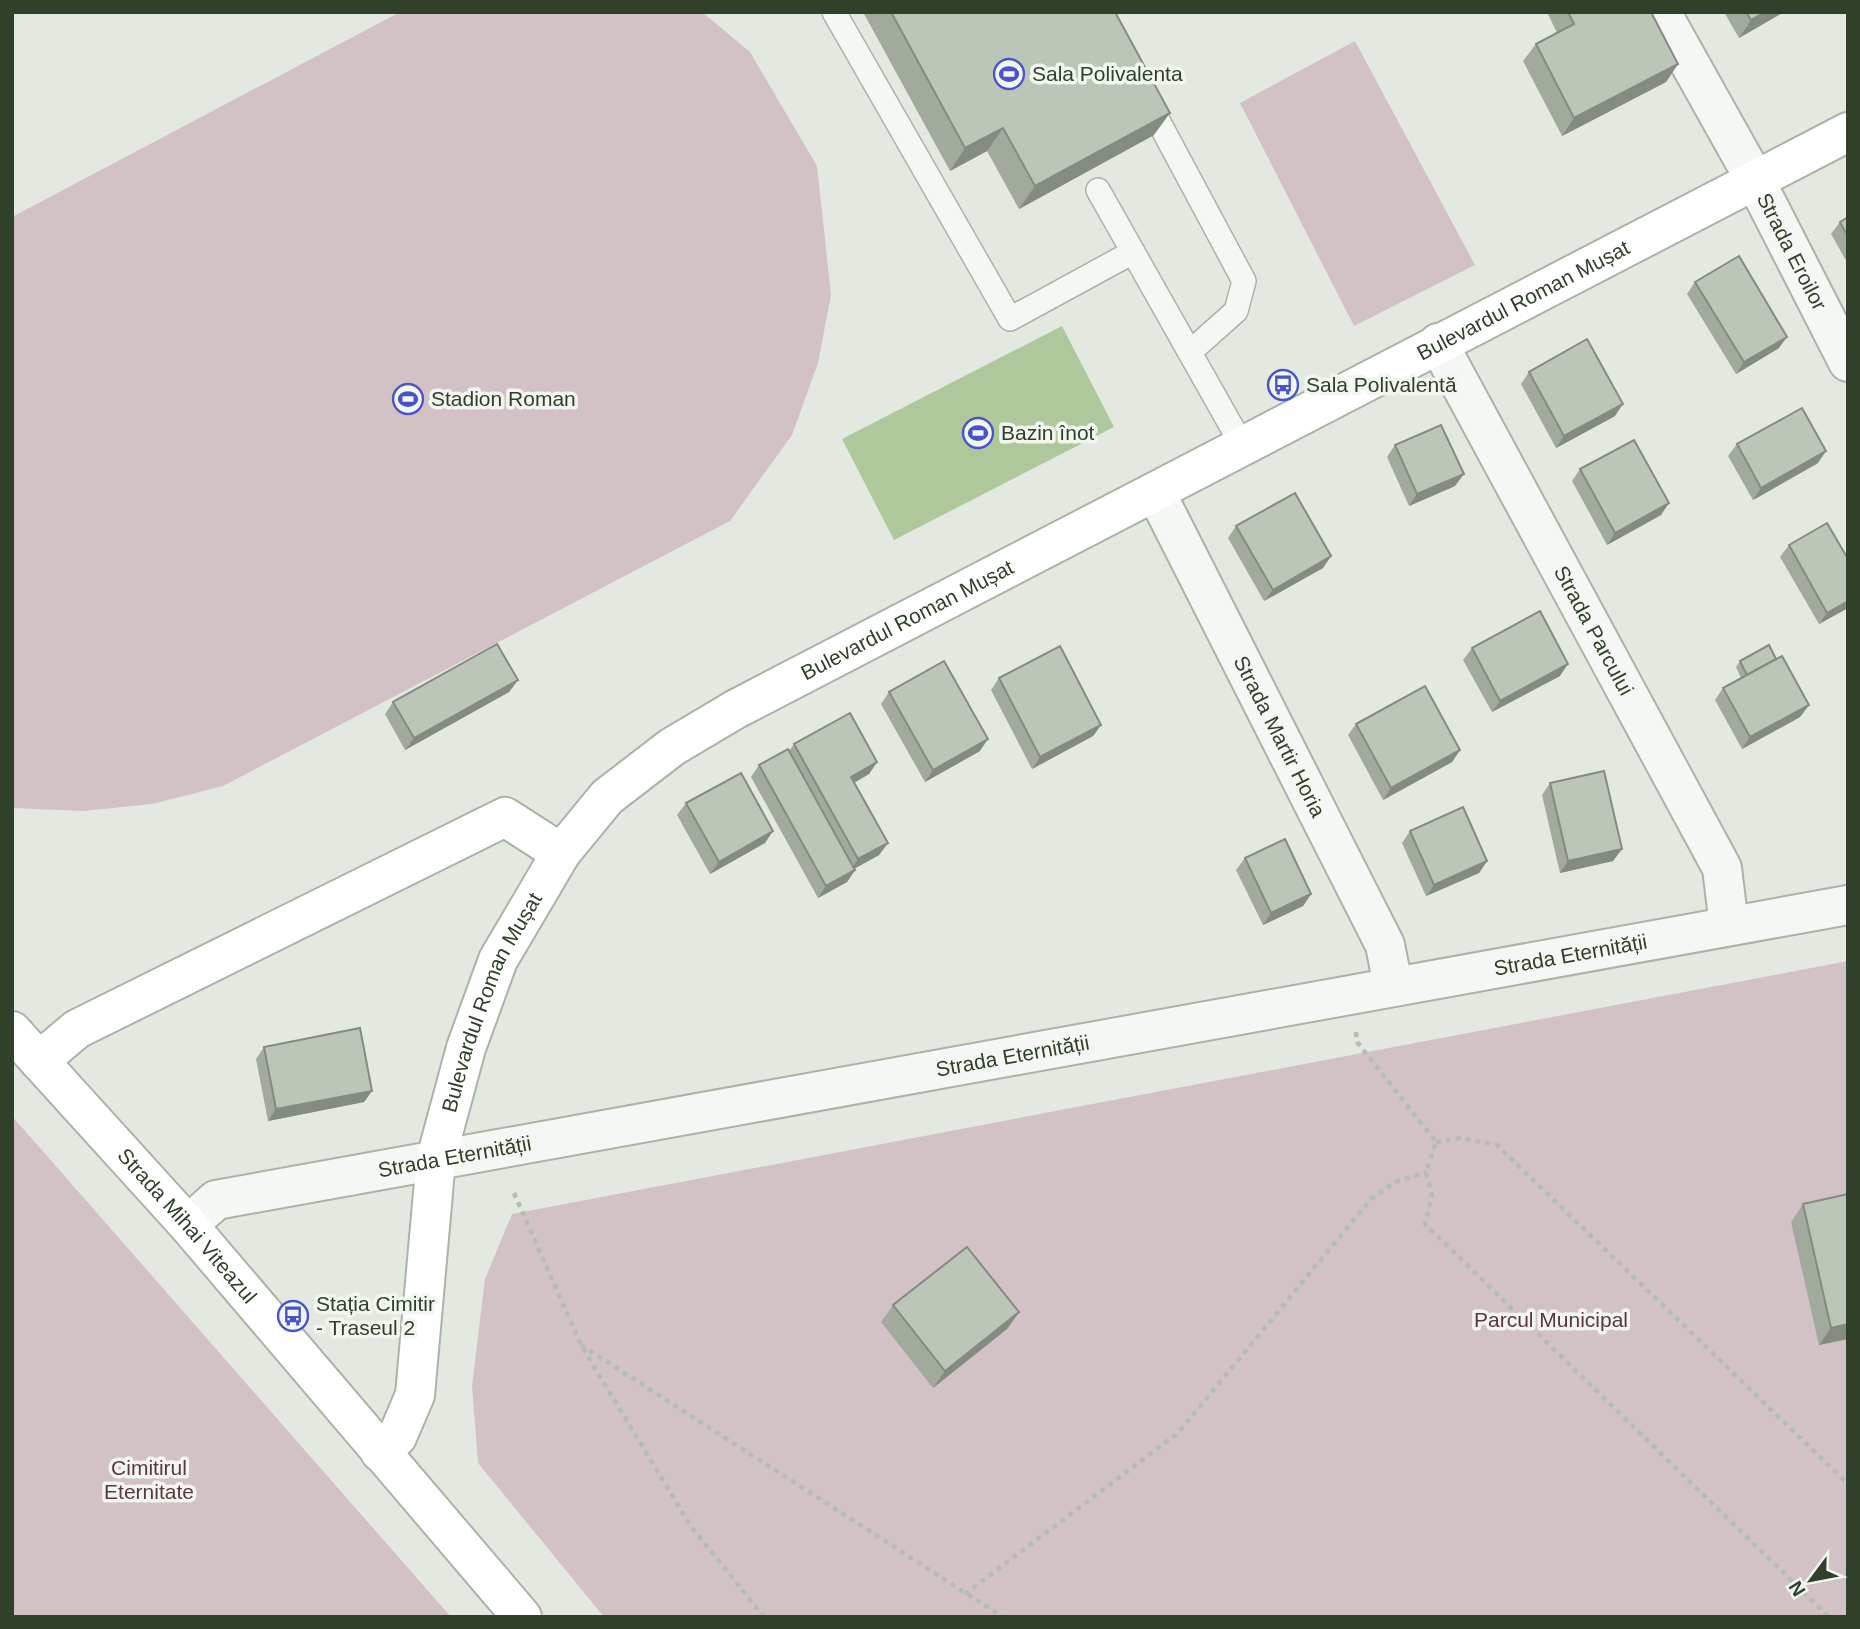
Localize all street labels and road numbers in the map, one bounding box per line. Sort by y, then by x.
street label: Strada Eroilor [1753,189,1832,314]
street label: Bulevardul Roman Mușat [1413,235,1633,365]
street label: Bulevardul Roman Mușat [797,555,1017,684]
street label: Strada Parcului [1550,562,1638,699]
street label: Strada Martir Horia [1229,652,1330,821]
street label: Bulevardul Roman Mușat [437,888,546,1115]
street label: Strada Eternității [1492,930,1649,980]
street label: Strada Eternității [934,1030,1091,1081]
street label: Strada Eternității [376,1131,533,1182]
street label: Strada Mihai Viteazul [113,1144,261,1308]

